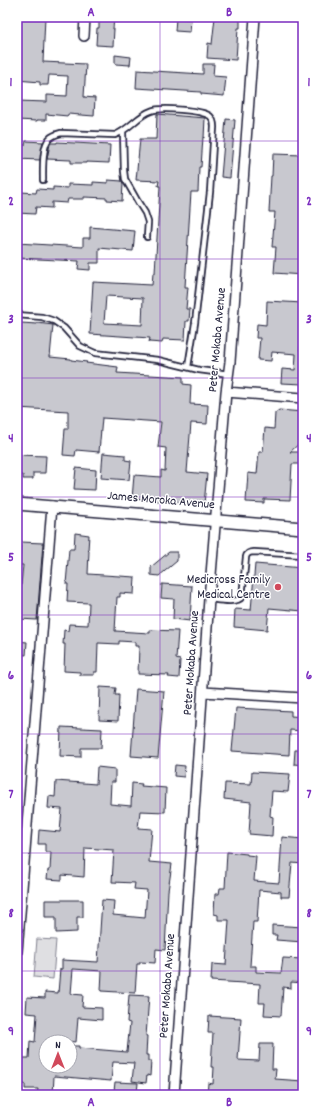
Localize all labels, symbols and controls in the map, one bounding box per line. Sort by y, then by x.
text: A [87,4,95,23]
text: B [226,4,232,23]
text: 1 [10,74,13,93]
text: 1 [308,74,311,93]
text: 2 [8,193,14,212]
text: 2 [306,193,312,212]
street label: Peter Mokaba Avenue [204,287,232,393]
text: 3 [8,311,14,330]
text: 3 [306,311,312,330]
text: 4 [8,430,14,449]
text: 4 [306,430,312,449]
street label: James Moroka Avenue [106,487,216,515]
text: 5 [8,549,14,568]
text: 5 [306,549,312,568]
place label: Medicross Family Medical Centre [187,571,271,605]
marker: Medicross Family Medical Centre [273,582,283,592]
street label: Peter Mokaba Avenue [179,610,205,716]
text: 6 [8,667,15,686]
text: 6 [306,667,313,686]
text: 7 [9,786,14,805]
text: 7 [307,786,312,805]
text: 8 [8,905,14,924]
text: 8 [306,905,312,924]
street label: Peter Mokaba Avenue [155,933,181,1039]
text: 9 [8,1023,14,1042]
text: 9 [306,1023,312,1042]
north arrow [38,1034,78,1074]
text: N [55,1038,61,1054]
text: A [87,1094,95,1112]
text: B [226,1094,232,1112]

